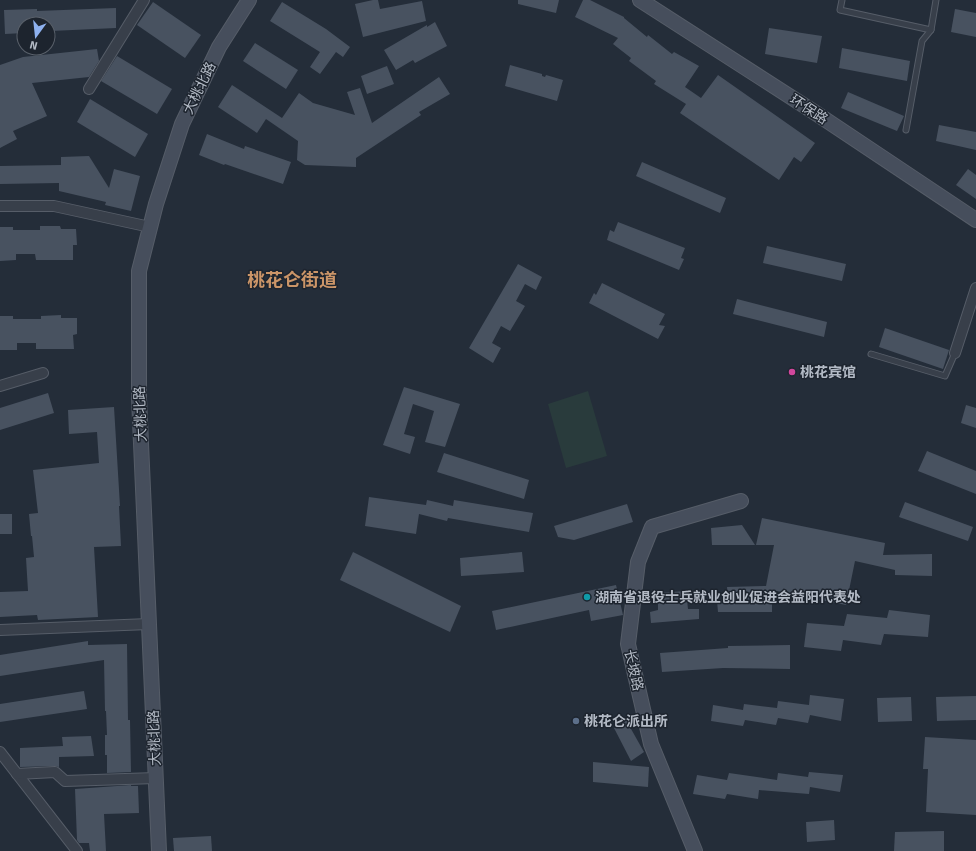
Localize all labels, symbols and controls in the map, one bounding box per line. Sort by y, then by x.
north arrow [16,16,56,56]
text: N [28,38,39,52]
street label: 大桃北路 [180,59,219,117]
street label: 环保路 [786,91,831,128]
district label: 桃花仑街道 [247,269,337,291]
place label: 桃花宾馆 [800,364,856,381]
marker: 桃花宾馆 [787,367,797,377]
street label: 大桃北路 [131,386,150,442]
place label: 湖南省退役士兵就业创业促进会益阳代表处 [595,589,861,606]
marker: 湖南省退役士兵就业创业促进会益阳代表处 [582,592,592,602]
street label: 长坡路 [621,648,647,692]
street label: 大桃北路 [145,710,164,766]
place label: 桃花仑派出所 [584,713,668,730]
marker: 桃花仑派出所 [571,716,581,726]

